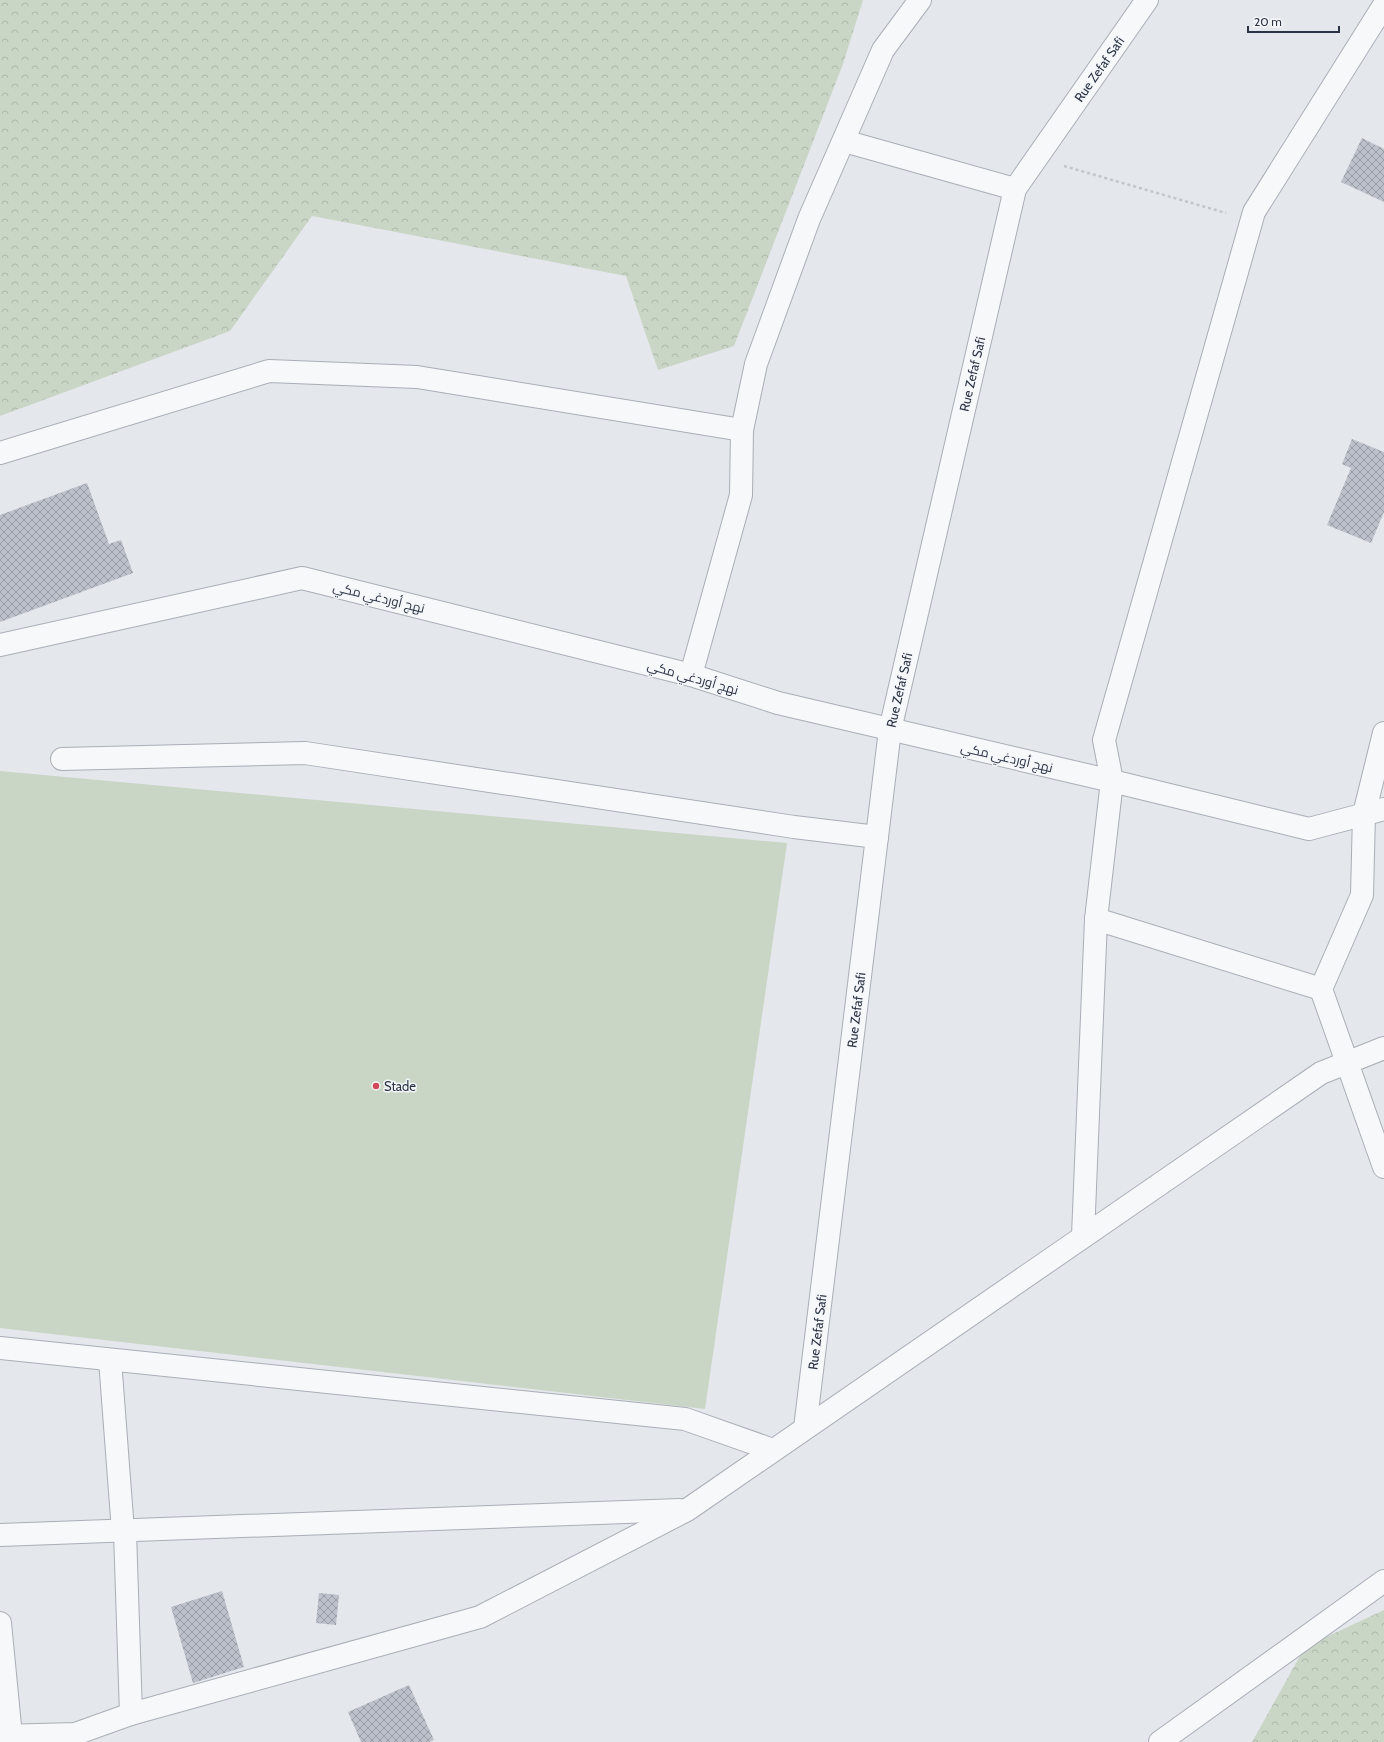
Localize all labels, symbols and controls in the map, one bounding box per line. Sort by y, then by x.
scale bar [1248,8,1339,34]
text: 20 m [1254,14,1282,29]
street label: Rue Zefaf Safi [1071,33,1127,105]
street label: Rue Zefaf Safi [956,335,988,413]
street label: نهج أوردغي مكي [331,578,427,619]
street label: Rue Zefaf Safi [883,651,915,729]
street label: نهج أوردغي مكي [645,656,740,701]
street label: نهج أوردغي مكي [959,739,1055,778]
street label: Rue Zefaf Safi [843,971,869,1049]
place label: Stade [384,1078,416,1094]
marker: Stade [371,1081,381,1091]
street label: Rue Zefaf Safi [804,1293,830,1371]

